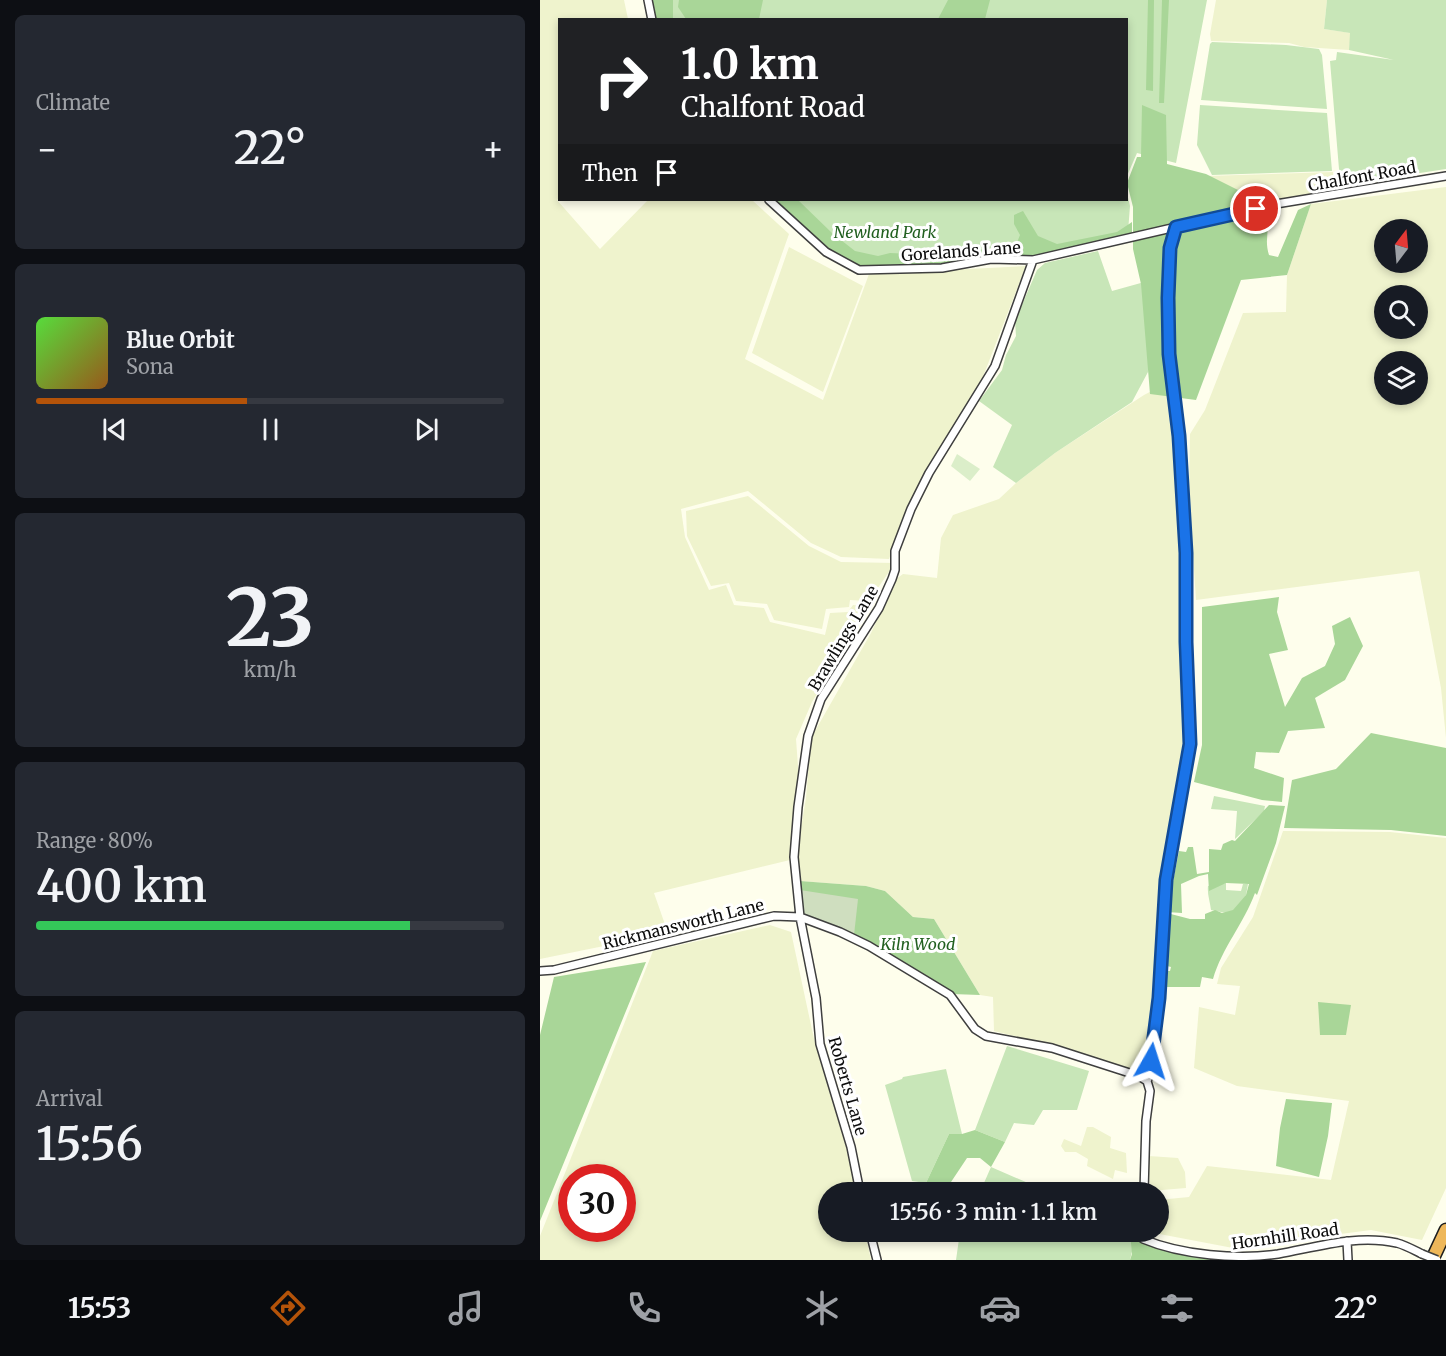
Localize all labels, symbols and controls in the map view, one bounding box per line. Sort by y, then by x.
text: 1.0 km [681,38,819,90]
icon: right [582,42,660,120]
text: Climate [36,90,110,115]
text: Chalfont Road [681,90,865,124]
text: 22° [234,120,306,176]
text: − [36,129,58,170]
text: + [482,129,504,170]
icon: arrive [650,156,683,189]
street label: Chalfont Road [1307,157,1418,195]
text: Then [582,159,638,187]
pin [1230,183,1281,234]
icon: arrive [1239,192,1272,225]
north arrow [1374,219,1428,273]
map controls [1374,219,1428,405]
park label: Newland Park [834,222,936,242]
street label: Gorelands Lane [901,237,1021,265]
button: search [1374,285,1428,339]
text: Blue Orbit [126,326,235,354]
button: layers [1374,351,1428,405]
text: Sona [126,354,174,379]
icon: previous [98,413,131,446]
icon: pause [254,413,287,446]
icon: next [410,413,443,446]
text: 23 [226,569,314,667]
street label: Brawlings Lane [804,582,882,694]
text: km/h [244,657,296,682]
text: Range · 80% [36,828,153,853]
text: 400 km [36,858,207,914]
street label: Rickmansworth Lane [600,894,766,954]
park label: Kiln Wood [880,934,956,954]
position arrow [1119,1029,1183,1093]
street label: Roberts Lane [824,1034,872,1138]
text: Arrival [36,1086,103,1111]
text: 15:56 [36,1116,143,1172]
speed limit sign: 30 [558,1164,636,1242]
text: 15:56 · 3 min · 1.1 km [890,1198,1097,1226]
street label: Hornhill Road [1230,1219,1340,1253]
icon: directions [267,1287,309,1329]
icon: music [445,1287,487,1329]
icon: phone [623,1287,665,1329]
icon: climate [801,1287,843,1329]
icon: car [979,1287,1021,1329]
icon: filters [1156,1287,1198,1329]
text: 15:53 [68,1291,131,1325]
text: 22° [1334,1291,1378,1325]

